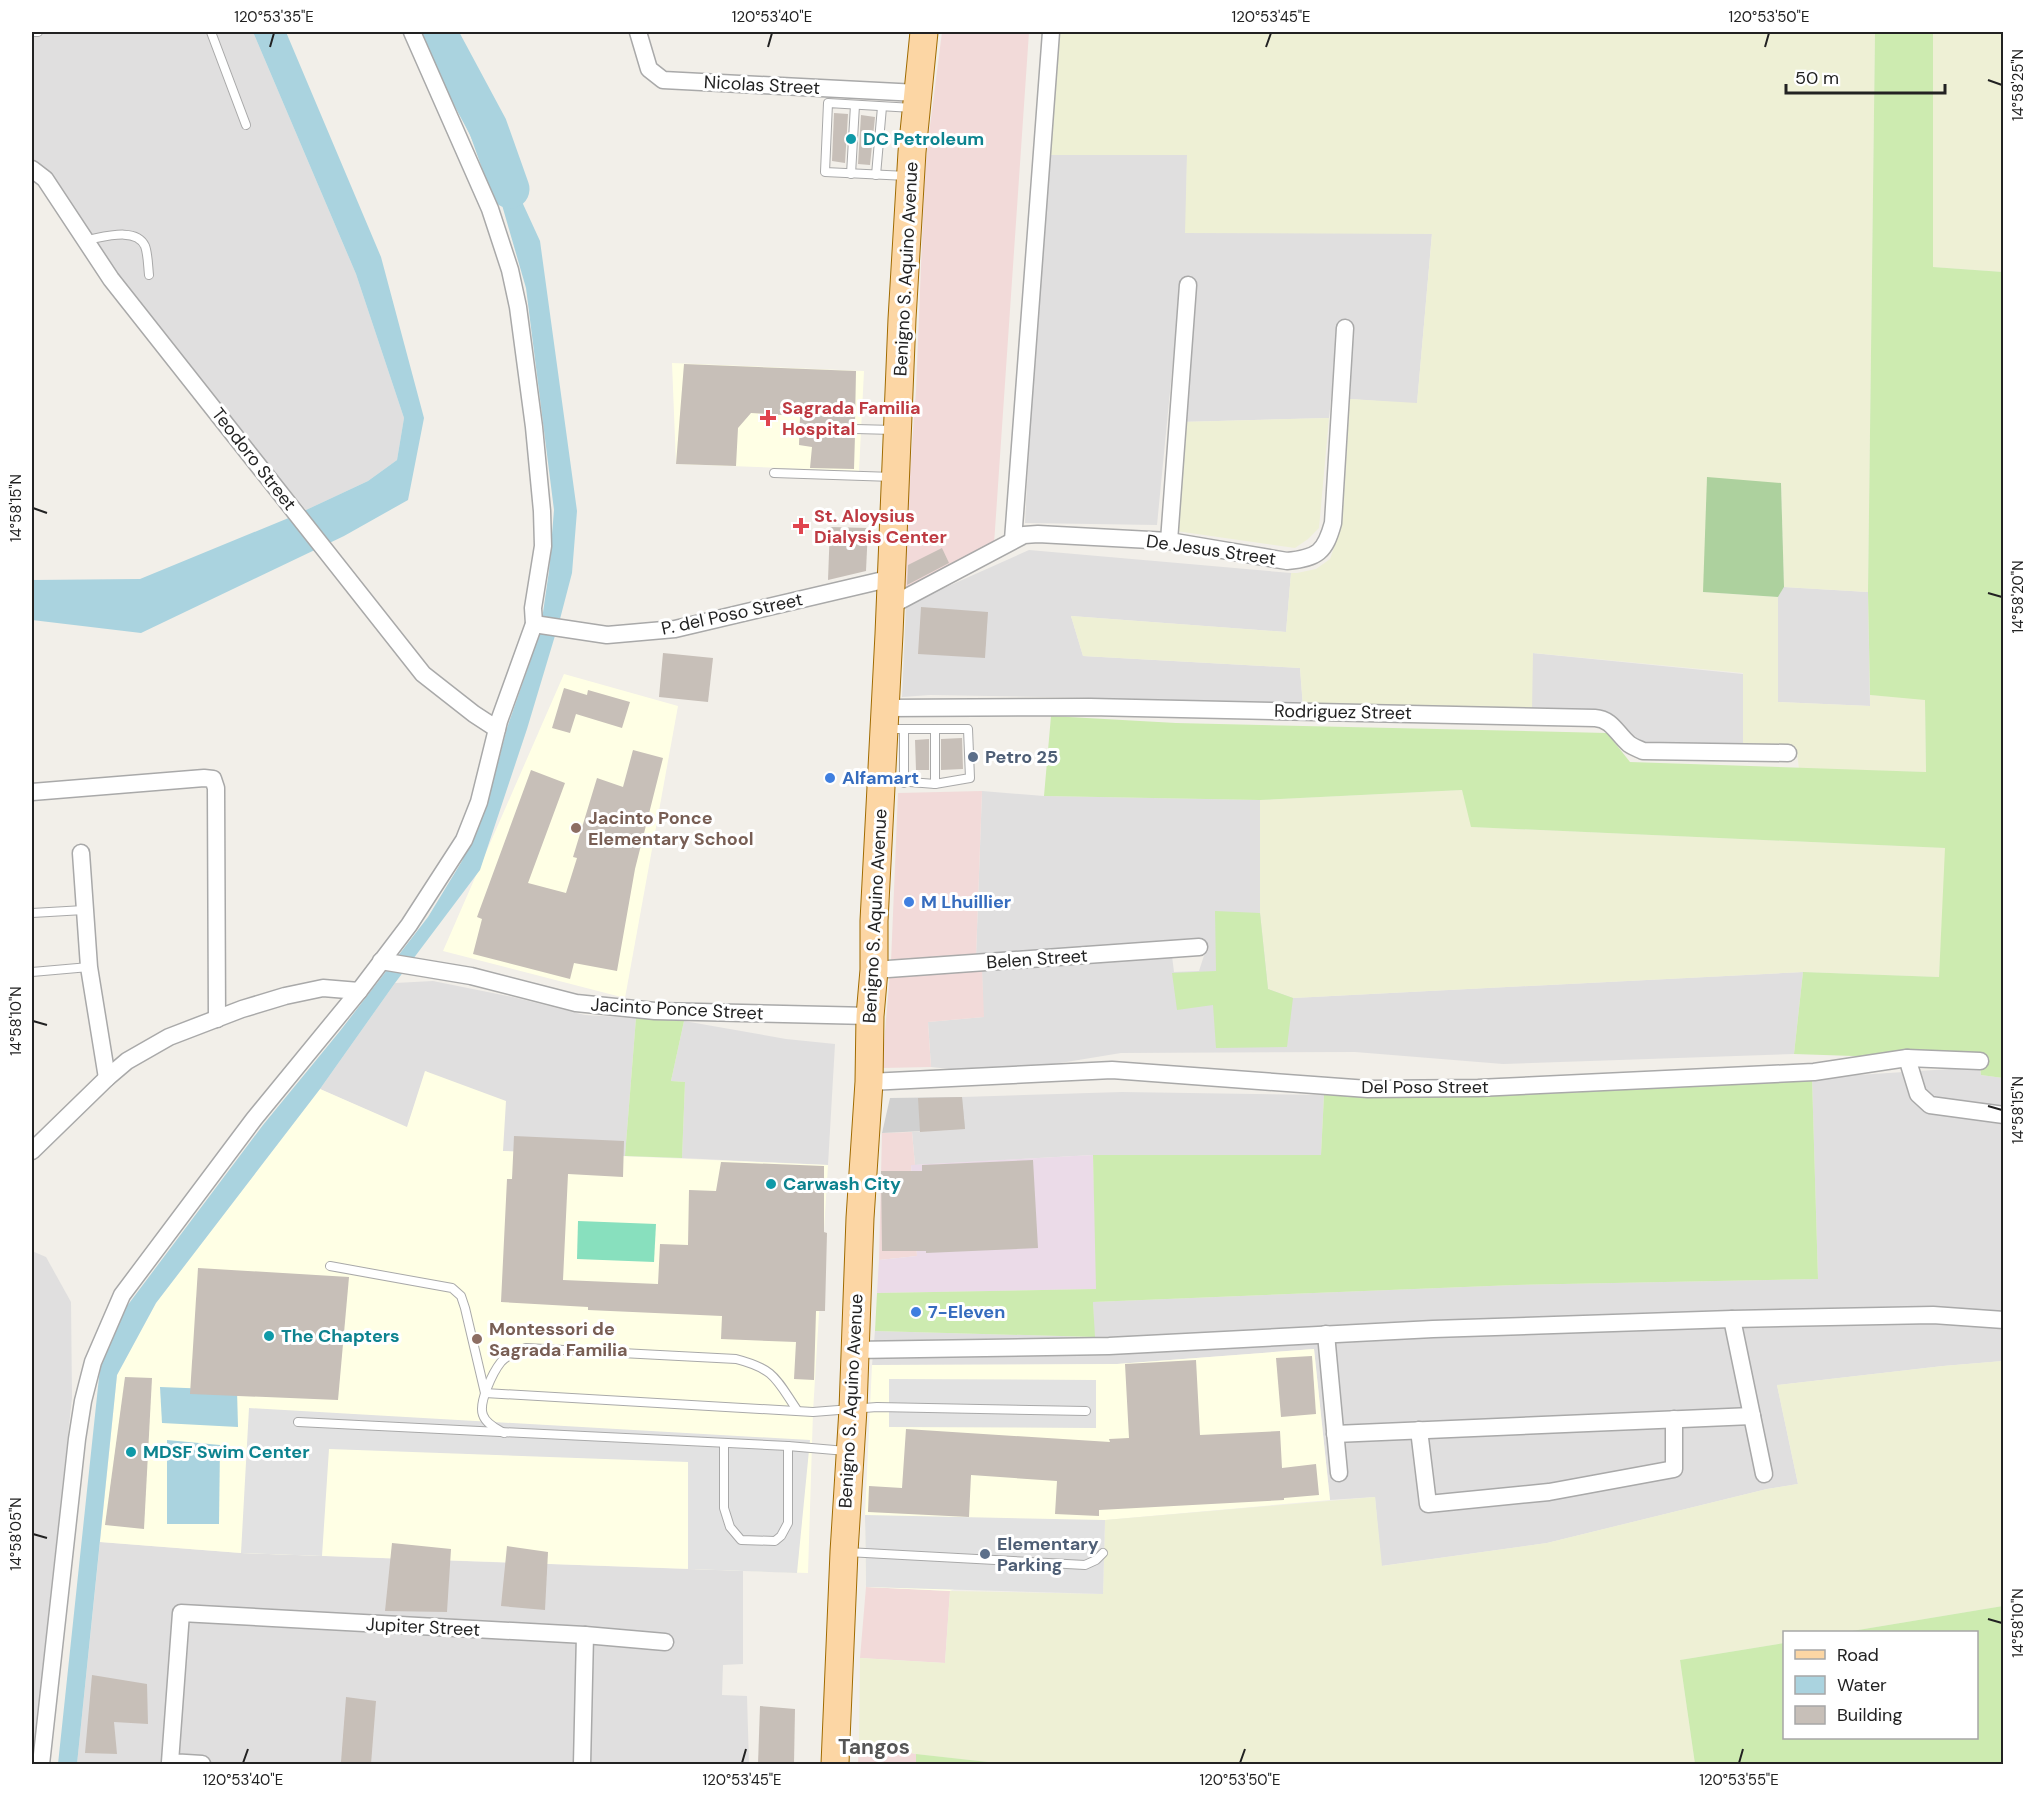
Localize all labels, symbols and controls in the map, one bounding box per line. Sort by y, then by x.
text: 120°53'35"E [234,7,314,27]
text: 120°53'40"E [732,7,812,27]
text: 120°53'45"E [1231,7,1311,27]
text: 120°53'50"E [1729,7,1809,27]
text: 14°58'25"N [2008,49,2028,121]
scale bar [1786,57,1945,95]
text: 50 m [1795,66,1839,90]
street label: Nicolas Street [703,70,821,100]
place label: DC Petroleum [863,127,984,151]
marker: DC Petroleum [844,132,858,146]
street label: Benigno S. Aquino Avenue [888,161,924,377]
place label: Sagrada Familia Hospital [782,396,921,441]
street label: Teodoro Street [206,403,302,515]
marker: Sagrada Familia Hospital [759,409,777,427]
text: 14°58'15"N [6,474,26,542]
place label: St. Aloysius Dialysis Center [814,504,947,549]
marker: St. Aloysius Dialysis Center [792,517,810,535]
street label: De Jesus Street [1145,529,1277,571]
text: 14°58'20"N [2008,560,2028,634]
street label: P. del Poso Street [659,587,805,641]
street label: Rodriguez Street [1274,699,1412,725]
place label: Petro 25 [985,745,1058,769]
marker: Petro 25 [966,750,980,764]
place label: Alfamart [842,766,919,790]
marker: Alfamart [823,771,837,785]
place label: Jacinto Ponce Elementary School [588,806,754,851]
street label: Benigno S. Aquino Avenue [857,808,893,1024]
marker: Jacinto Ponce Elementary School [569,821,583,835]
place label: M Lhuillier [921,890,1011,914]
marker: M Lhuillier [902,895,916,909]
street label: Belen Street [986,943,1088,975]
text: 14°58'10"N [6,986,26,1056]
street label: Jacinto Ponce Street [590,992,764,1026]
street label: Del Poso Street [1361,1075,1489,1099]
text: 14°58'15"N [2008,1076,2028,1144]
place label: Carwash City [783,1172,901,1196]
marker: Carwash City [764,1177,778,1191]
street label: Benigno S. Aquino Avenue [833,1293,869,1509]
place label: 7-Eleven [928,1300,1005,1324]
marker: 7-Eleven [909,1305,923,1319]
place label: Montessori de Sagrada Familia [489,1317,628,1362]
place label: The Chapters [281,1324,400,1348]
marker: The Chapters [262,1329,276,1343]
marker: Montessori de Sagrada Familia [470,1332,484,1346]
place label: MDSF Swim Center [143,1440,310,1464]
marker: MDSF Swim Center [124,1445,138,1459]
text: 14°58'05"N [6,1497,26,1571]
place label: Elementary Parking [997,1532,1099,1577]
marker: Elementary Parking [978,1547,992,1561]
text: 14°58'10"N [2008,1588,2028,1658]
street label: Jupiter Street [365,1612,481,1642]
legend [1783,1631,1978,1739]
text: Road [1837,1643,1879,1667]
text: Water [1837,1673,1887,1697]
text: Building [1837,1703,1902,1727]
district label: Tangos [838,1733,910,1761]
text: 120°53'40"E [203,1770,283,1790]
text: 120°53'45"E [702,1770,782,1790]
text: 120°53'50"E [1200,1770,1280,1790]
text: 120°53'55"E [1699,1770,1779,1790]

